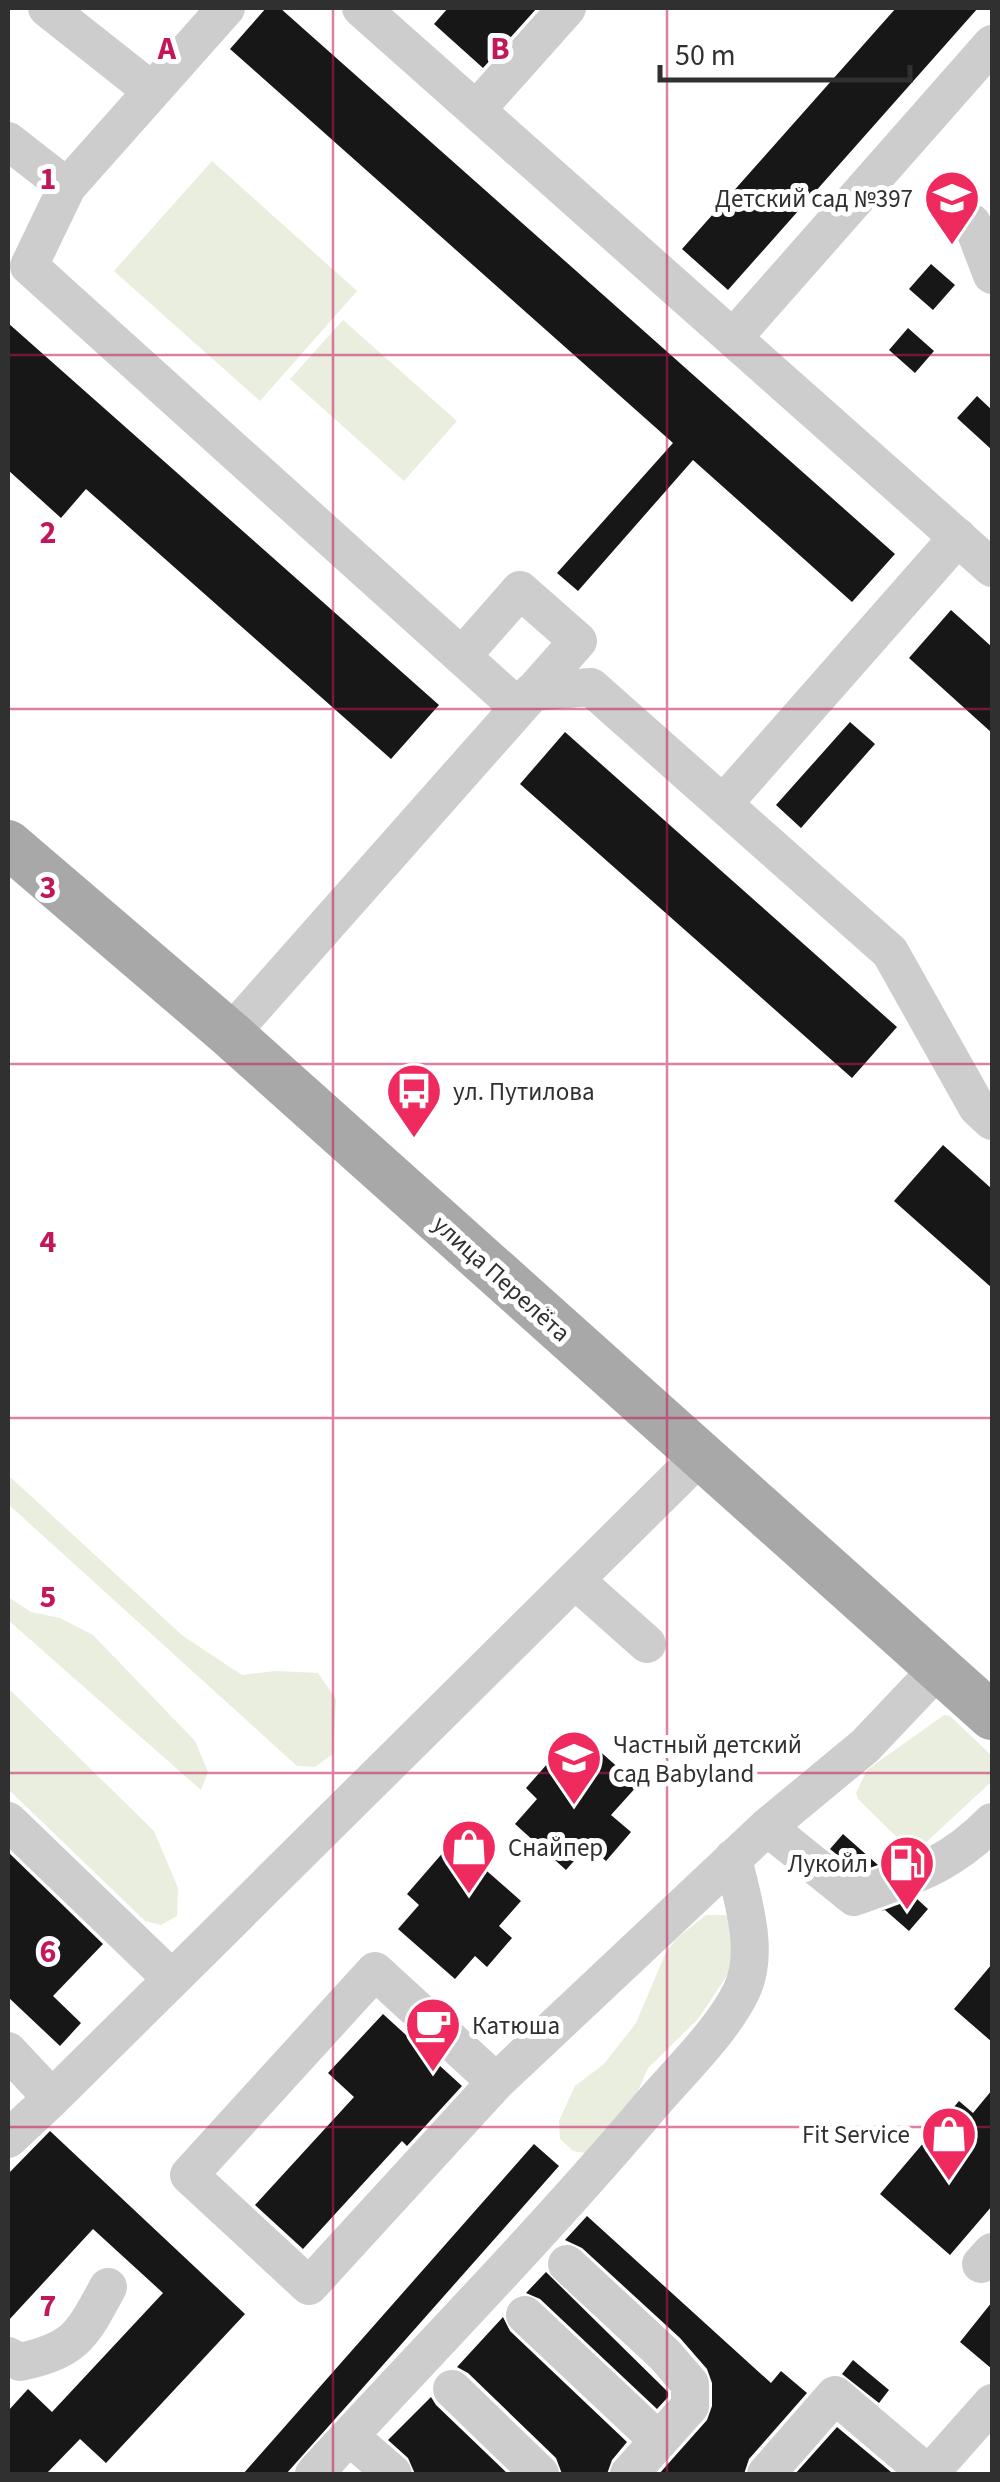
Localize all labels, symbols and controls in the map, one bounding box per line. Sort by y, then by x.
scale bar [660,20,910,82]
text: A [157,26,177,72]
text: B [490,26,510,72]
text: 50 m [675,34,736,77]
text: 1 [40,156,56,202]
school or university icon: Детский сад №397 [922,168,982,247]
place label: Детский сад №397 [715,181,913,217]
text: 2 [40,510,56,556]
text: 3 [40,865,56,911]
bus stop icon: ул. Путилова [384,1061,444,1140]
place label: ул. Путилова [453,1074,595,1110]
street label: улица Перелёта [425,1207,578,1350]
text: 4 [40,1219,57,1265]
text: 5 [40,1574,56,1620]
place label: Частный детский сад Babyland [613,1727,802,1792]
school or university icon: Частный детский сад Babyland [544,1728,604,1807]
shop icon: Снайпер [439,1817,499,1896]
place label: Снайпер [508,1830,603,1866]
fuel station icon: Лукойл [877,1833,937,1912]
place label: Лукойл [788,1846,868,1882]
text: 6 [40,1929,56,1975]
cafe icon: Катюша [403,1995,463,2074]
place label: Катюша [472,2008,560,2044]
shop icon: Fit Service [919,2104,979,2183]
place label: Fit Service [802,2117,910,2153]
text: 7 [40,2283,56,2329]

